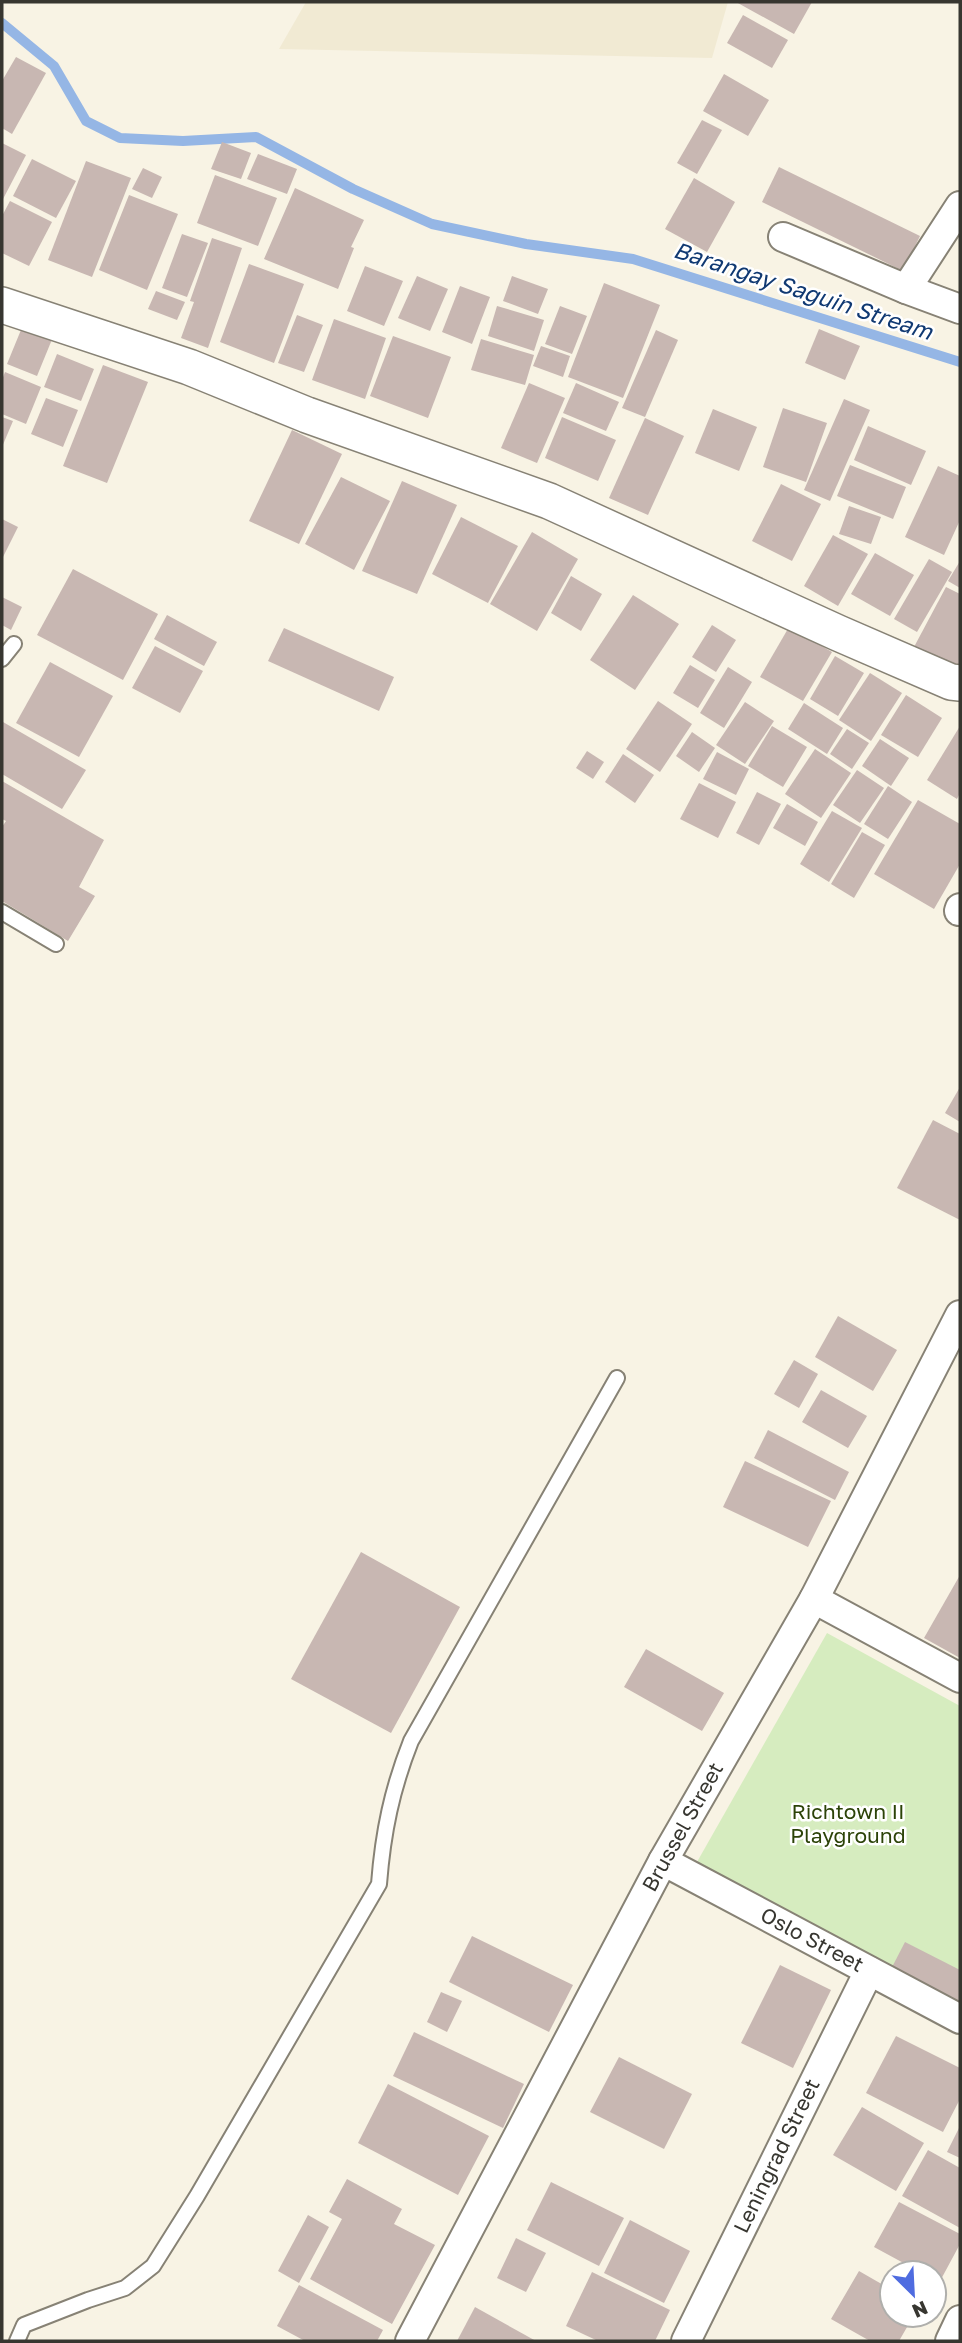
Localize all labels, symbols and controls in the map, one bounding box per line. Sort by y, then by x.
water label: Barangay Saguin Stream [670,235,938,346]
street label: Brussel Street [636,1757,728,1896]
park label: Richtown II Playground [790,1798,906,1848]
street label: Oslo Street [756,1901,869,1977]
street label: Leningrad Street [727,2074,825,2237]
north arrow [878,2259,948,2329]
text: N [909,2297,931,2323]

